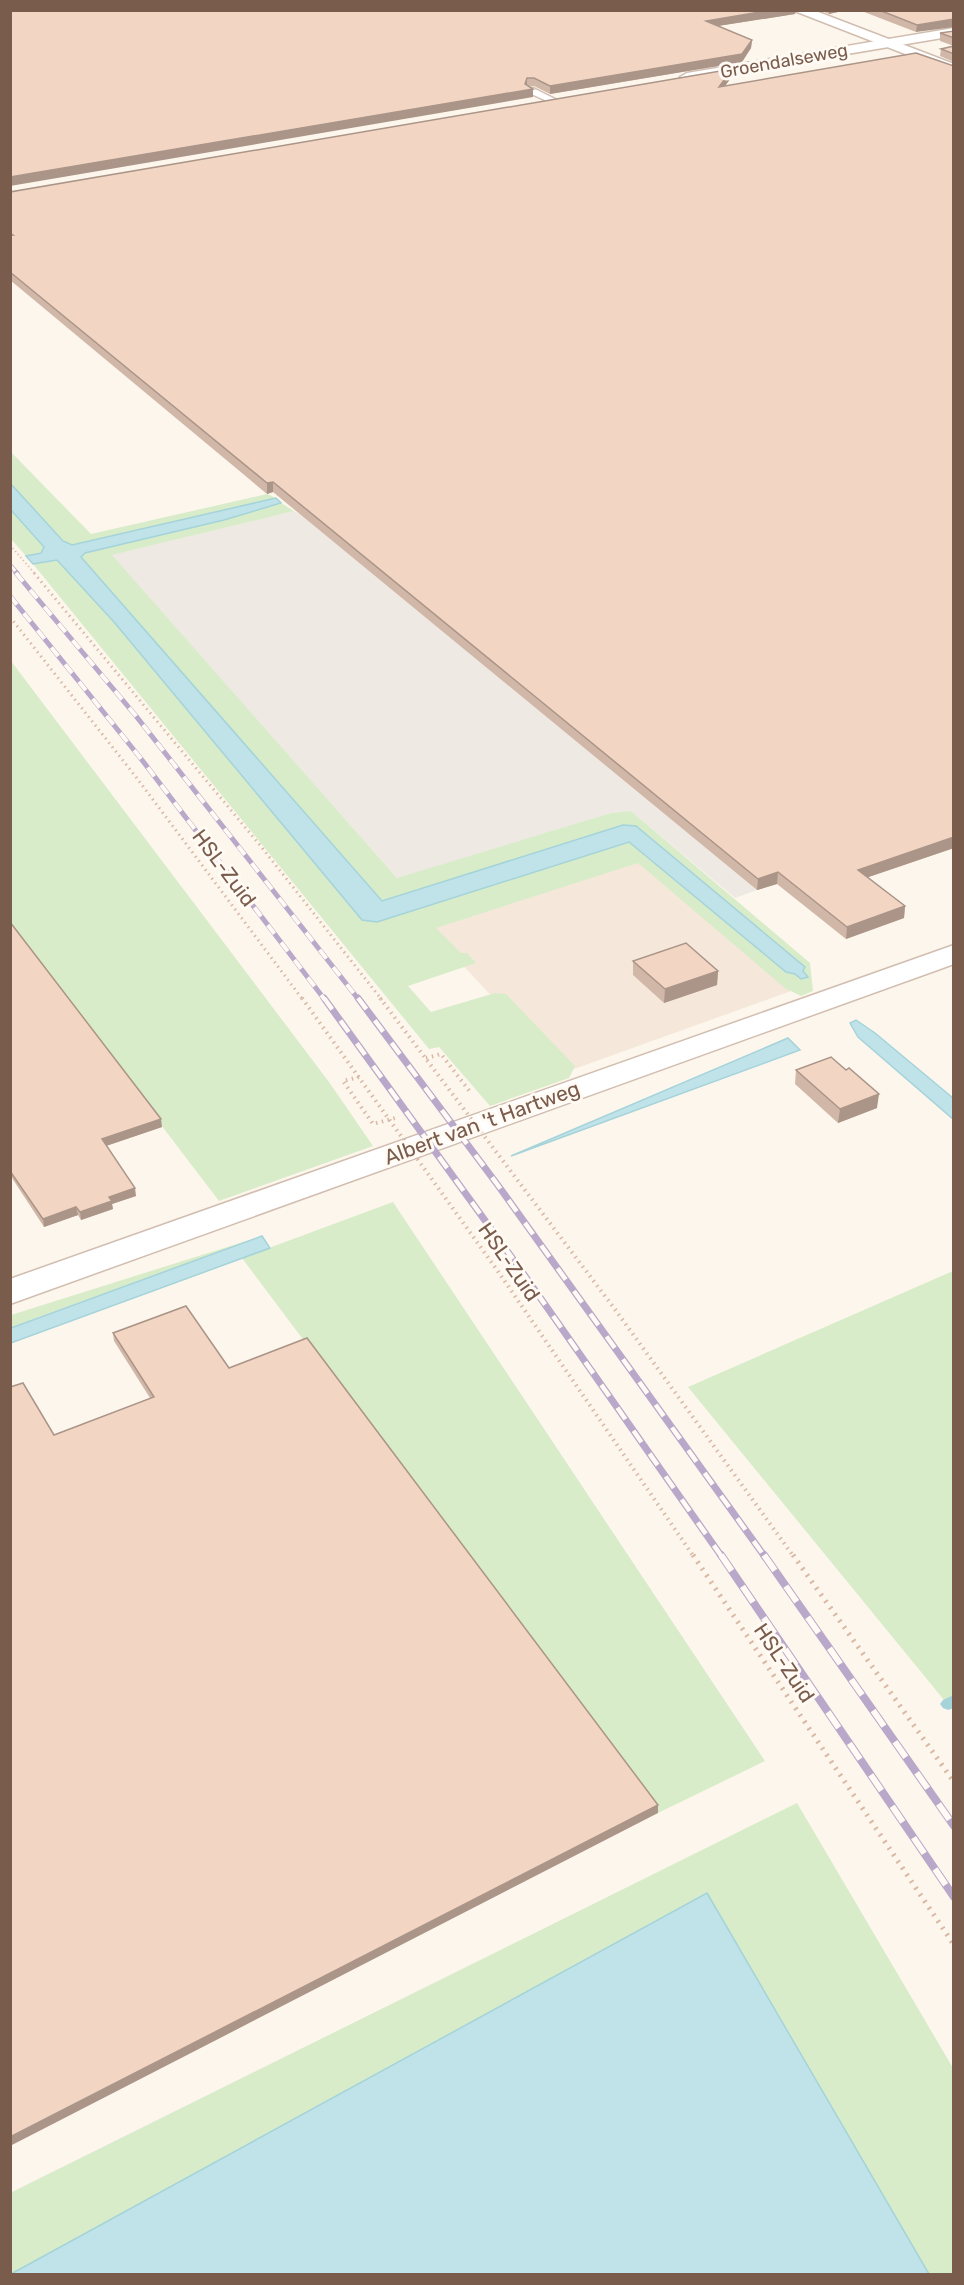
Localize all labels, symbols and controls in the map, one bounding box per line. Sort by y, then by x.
street label: Groendalseweg [718,39,850,83]
street label: HSL-Zuid [187,824,262,911]
street label: Albert van 't Hartweg [381,1075,583,1170]
street label: HSL-Zuid [473,1218,546,1306]
street label: HSL-Zuid [749,1618,820,1707]

